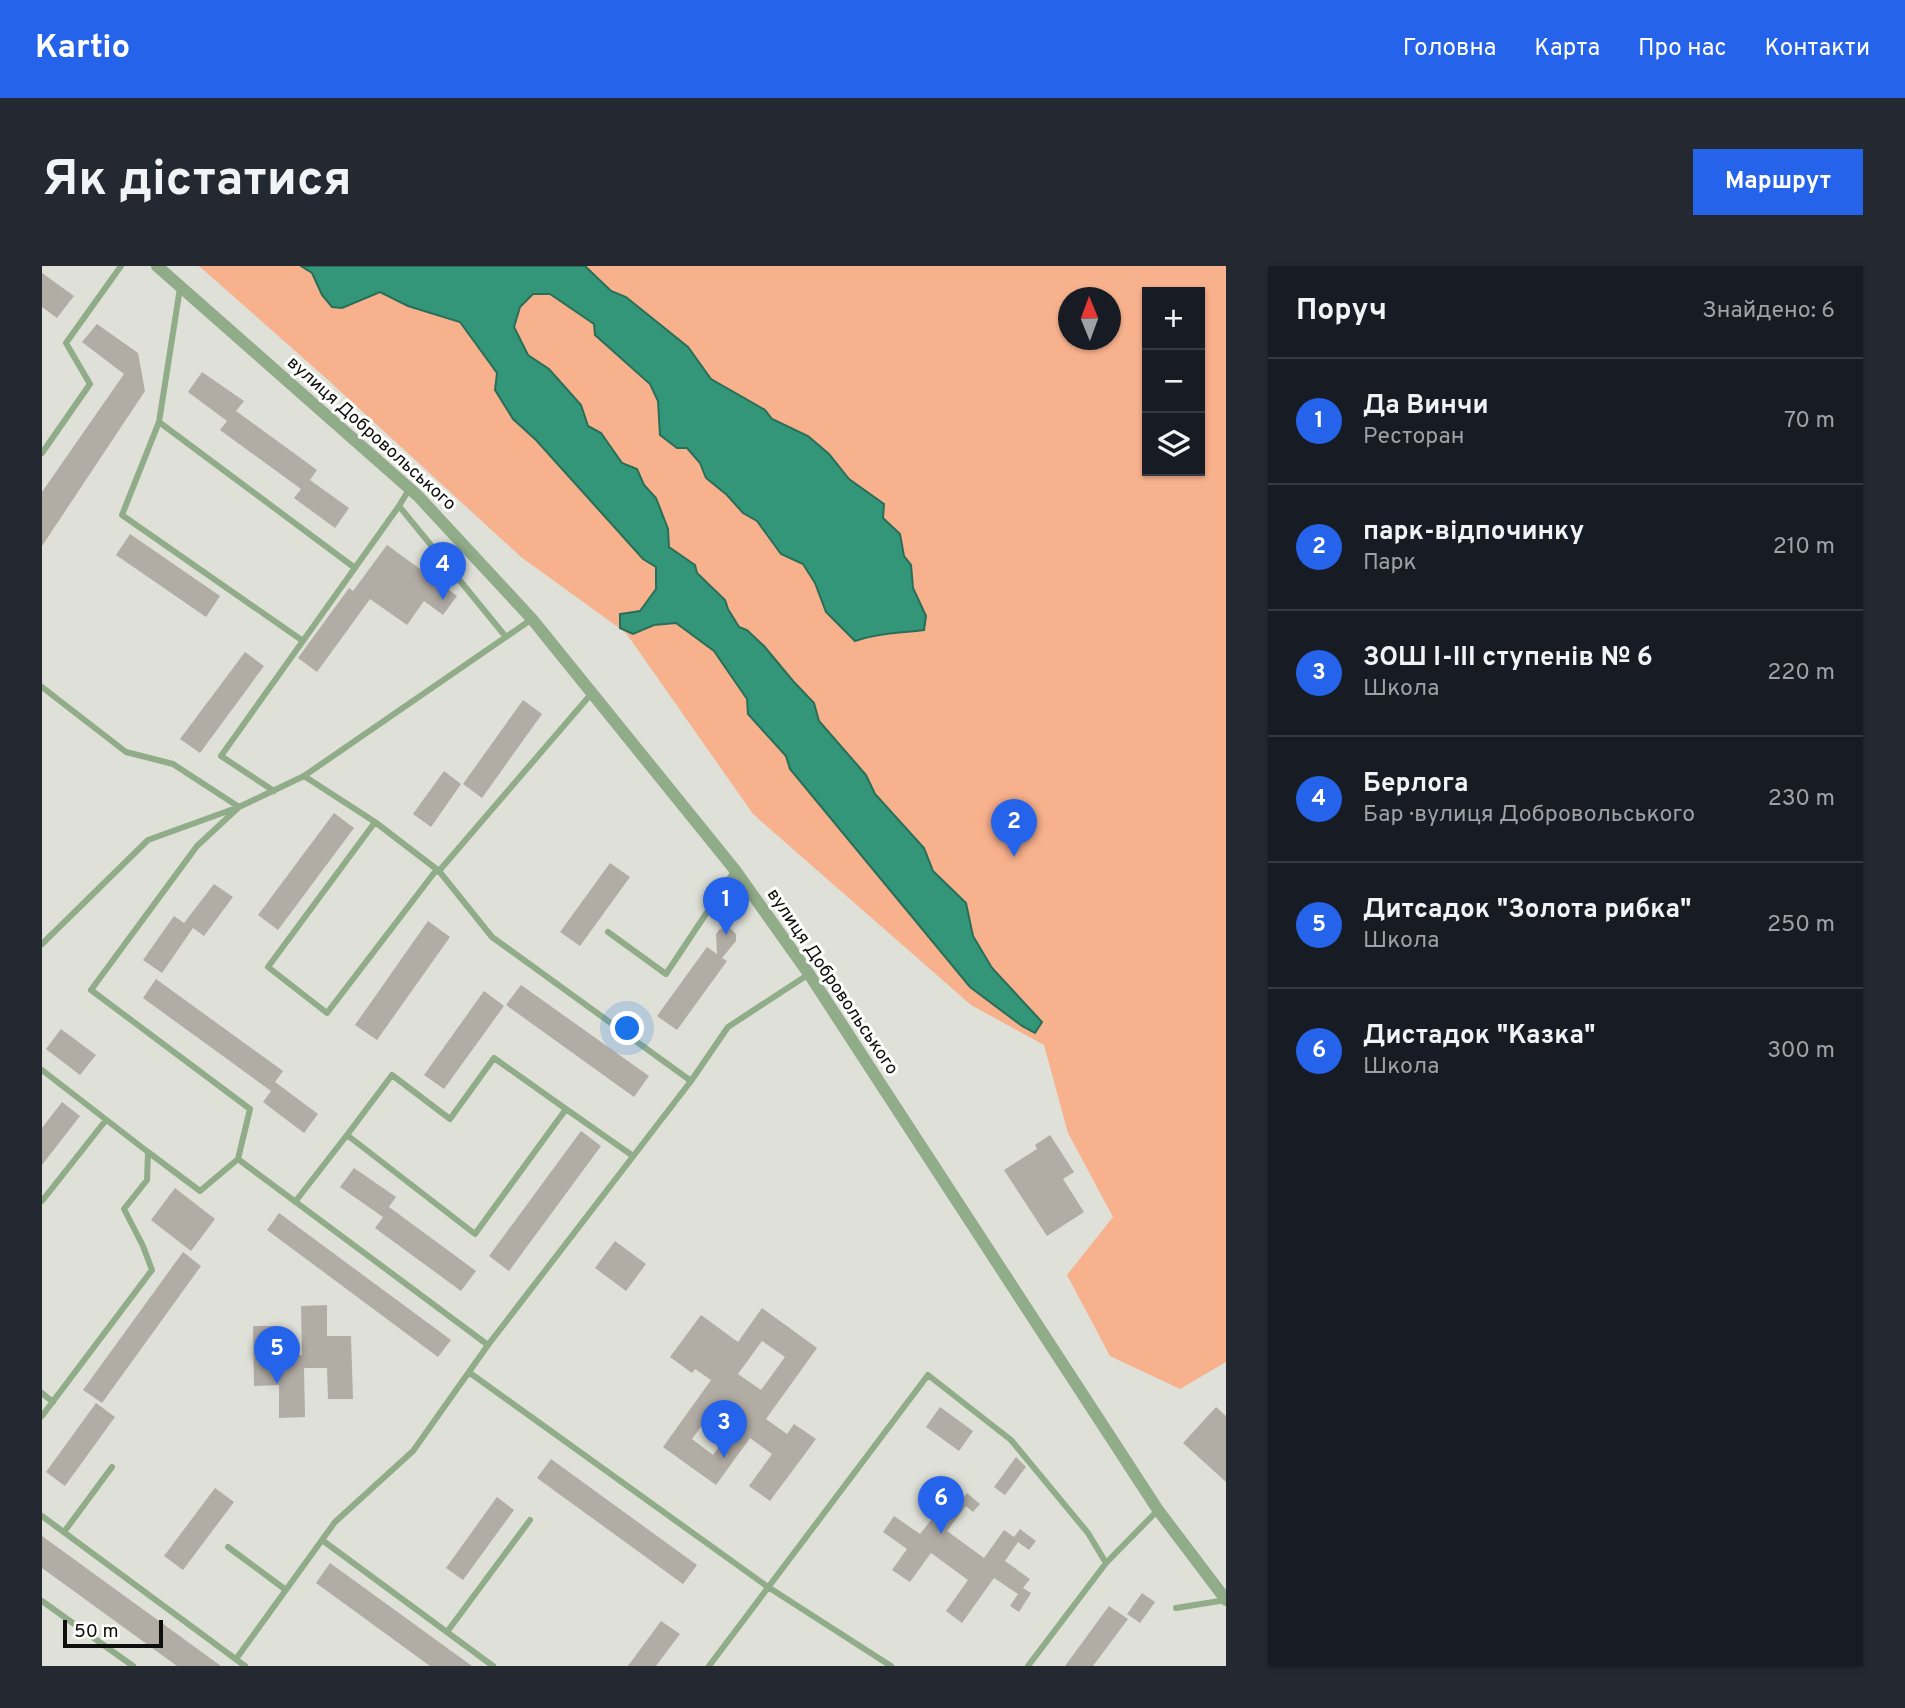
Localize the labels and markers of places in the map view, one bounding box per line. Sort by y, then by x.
pin: 4 [420,542,466,600]
pin: 2 [991,799,1037,857]
pin: 1 [703,877,749,935]
pin: 5 [254,1326,300,1384]
pin: 3 [701,1400,747,1458]
pin: 6 [918,1476,964,1534]

